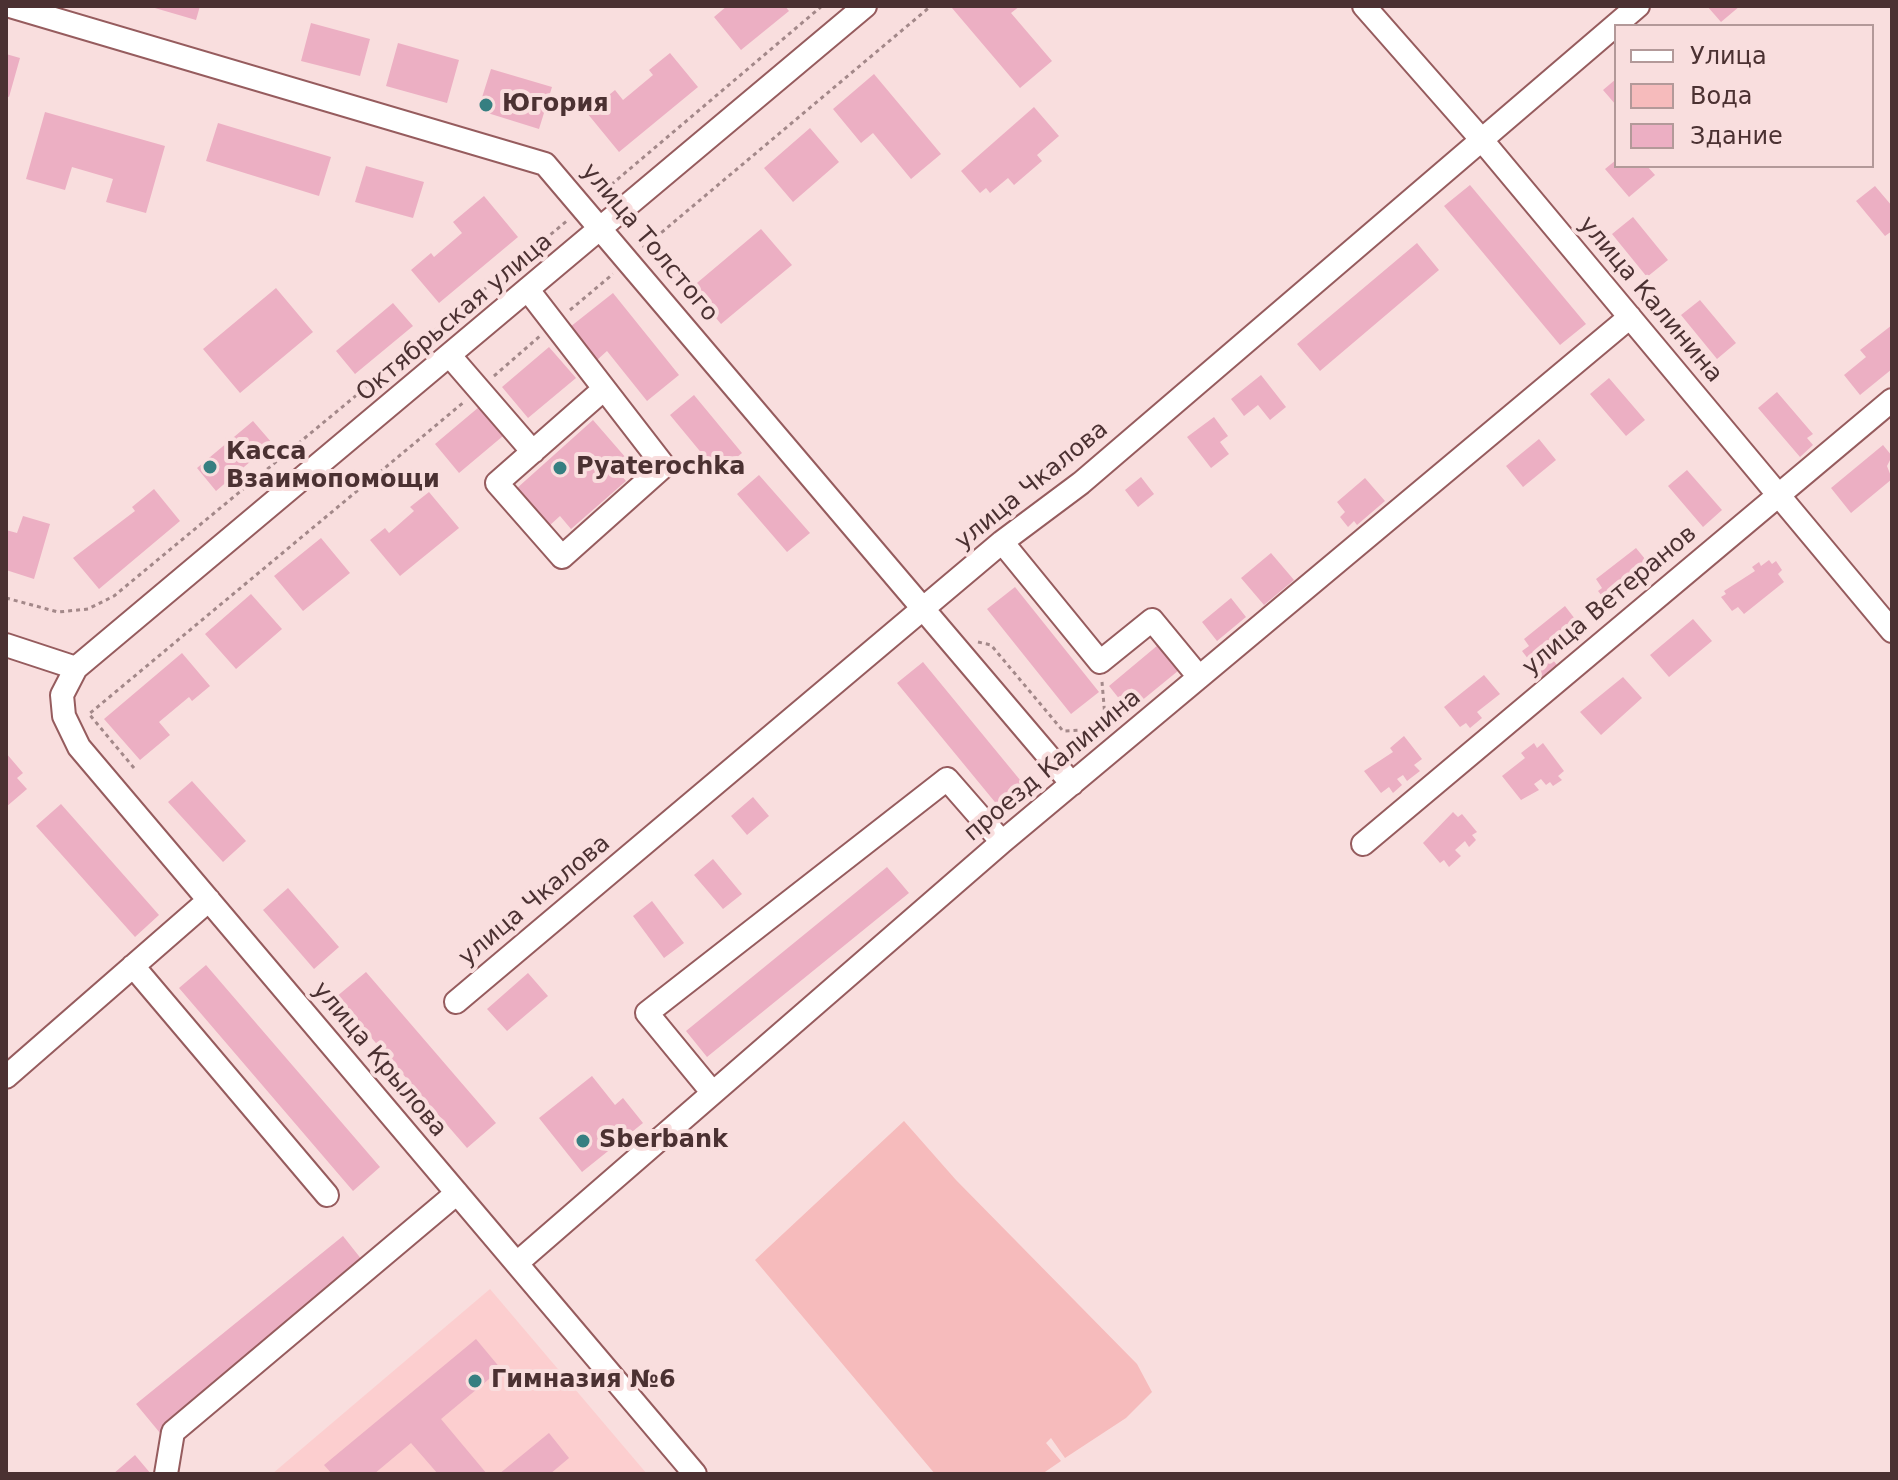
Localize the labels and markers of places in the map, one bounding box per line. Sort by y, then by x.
place label: Югория [502,91,609,119]
marker: Югория [477,96,495,114]
place label: Касса Взаимопомощи [226,439,440,495]
place label: Pyaterochka [576,454,745,482]
marker: Касса Взаимопомощи [201,458,219,476]
marker: Pyaterochka [551,459,569,477]
place label: Sberbank [599,1127,728,1155]
marker: Sberbank [574,1132,592,1150]
place label: Гимназия №6 [491,1367,676,1395]
marker: Гимназия №6 [466,1372,484,1390]

